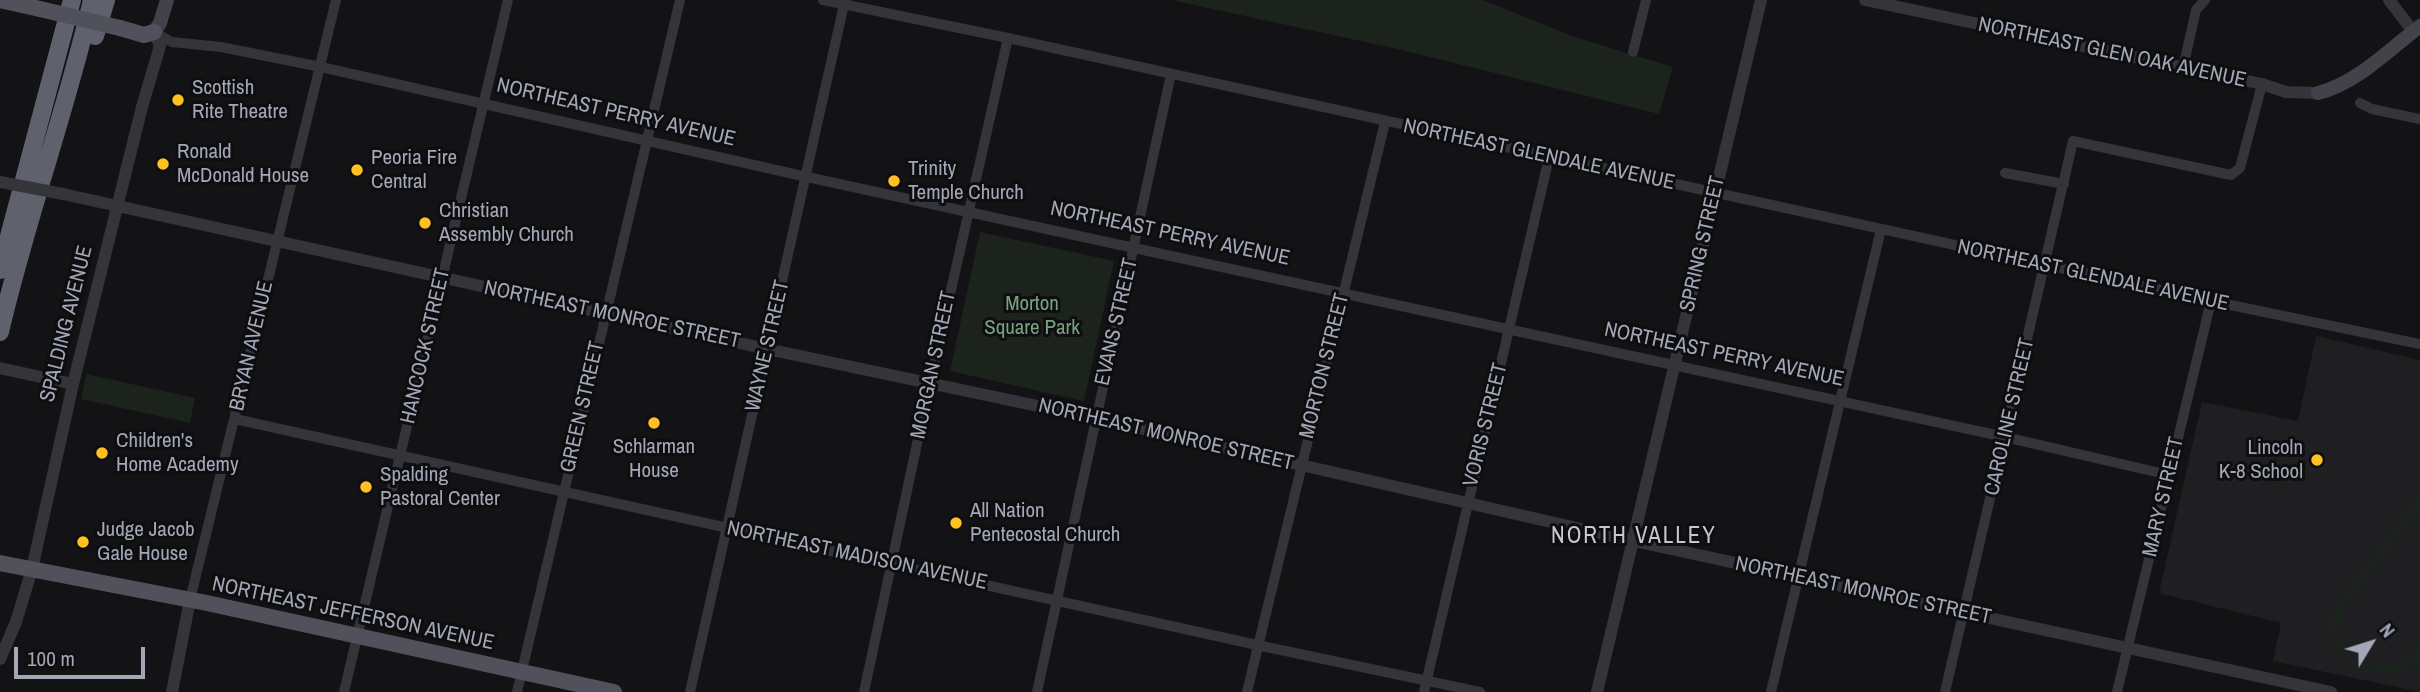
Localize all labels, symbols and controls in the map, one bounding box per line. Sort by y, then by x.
street label: NORTHEAST GLEN OAK AVENUE [1976,12,2248,94]
street label: NORTHEAST PERRY AVENUE [494,73,738,153]
place label: Scottish Rite Theatre [192,75,288,125]
marker: Scottish Rite Theatre [170,92,186,108]
street label: NORTHEAST GLENDALE AVENUE [1401,114,1677,196]
place label: Ronald McDonald House [177,139,309,189]
place label: Peoria Fire Central [371,145,457,195]
marker: Ronald McDonald House [155,156,171,172]
place label: Trinity Temple Church [908,156,1024,206]
marker: Peoria Fire Central [349,162,365,178]
marker: Trinity Temple Church [886,173,902,189]
street label: SPRING STREET [1675,174,1731,314]
street label: NORTHEAST PERRY AVENUE [1048,196,1292,272]
place label: Christian Assembly Church [439,198,574,248]
marker: Christian Assembly Church [417,215,433,231]
street label: NORTHEAST GLENDALE AVENUE [1955,235,2231,317]
street label: SPALDING AVENUE [35,243,99,405]
street label: EVANS STREET [1090,256,1144,388]
street label: HANCOCK STREET [396,266,456,426]
street label: NORTHEAST MONROE STREET [482,276,742,354]
street label: WAYNE STREET [741,278,795,414]
street label: BRYAN AVENUE [225,279,279,413]
street label: MORGAN STREET [906,289,962,441]
park label: Morton Square Park [984,291,1080,341]
street label: MORTON STREET [1295,291,1355,441]
street label: NORTHEAST PERRY AVENUE [1602,317,1846,393]
street label: CAROLINE STREET [1980,336,2040,498]
street label: GREEN STREET [556,339,610,475]
street label: VORIS STREET [1458,361,1514,489]
street label: NORTHEAST MONROE STREET [1036,393,1296,477]
marker: Schlarman House [646,415,662,431]
place label: Children's Home Academy [116,428,238,478]
place label: Schlarman House [613,434,695,484]
street label: MARY STREET [2138,435,2190,559]
place label: Lincoln K-8 School [2219,435,2303,485]
marker: Children's Home Academy [94,445,110,461]
marker: Lincoln K-8 School [2309,452,2325,468]
place label: Spalding Pastoral Center [380,462,500,512]
marker: Spalding Pastoral Center [358,479,374,495]
place label: All Nation Pentecostal Church [970,498,1120,548]
marker: All Nation Pentecostal Church [948,515,964,531]
street label: NORTHEAST MADISON AVENUE [725,516,989,596]
place label: Judge Jacob Gale House [97,517,195,567]
district label: NORTH VALLEY [1553,523,1715,551]
marker: Judge Jacob Gale House [75,534,91,550]
street label: NORTHEAST MONROE STREET [1733,552,1993,630]
street label: NORTHEAST JEFFERSON AVENUE [210,572,496,656]
north arrow [2336,608,2406,678]
text: N [2374,618,2401,643]
scale bar [18,632,149,676]
text: 100 m [27,644,75,673]

